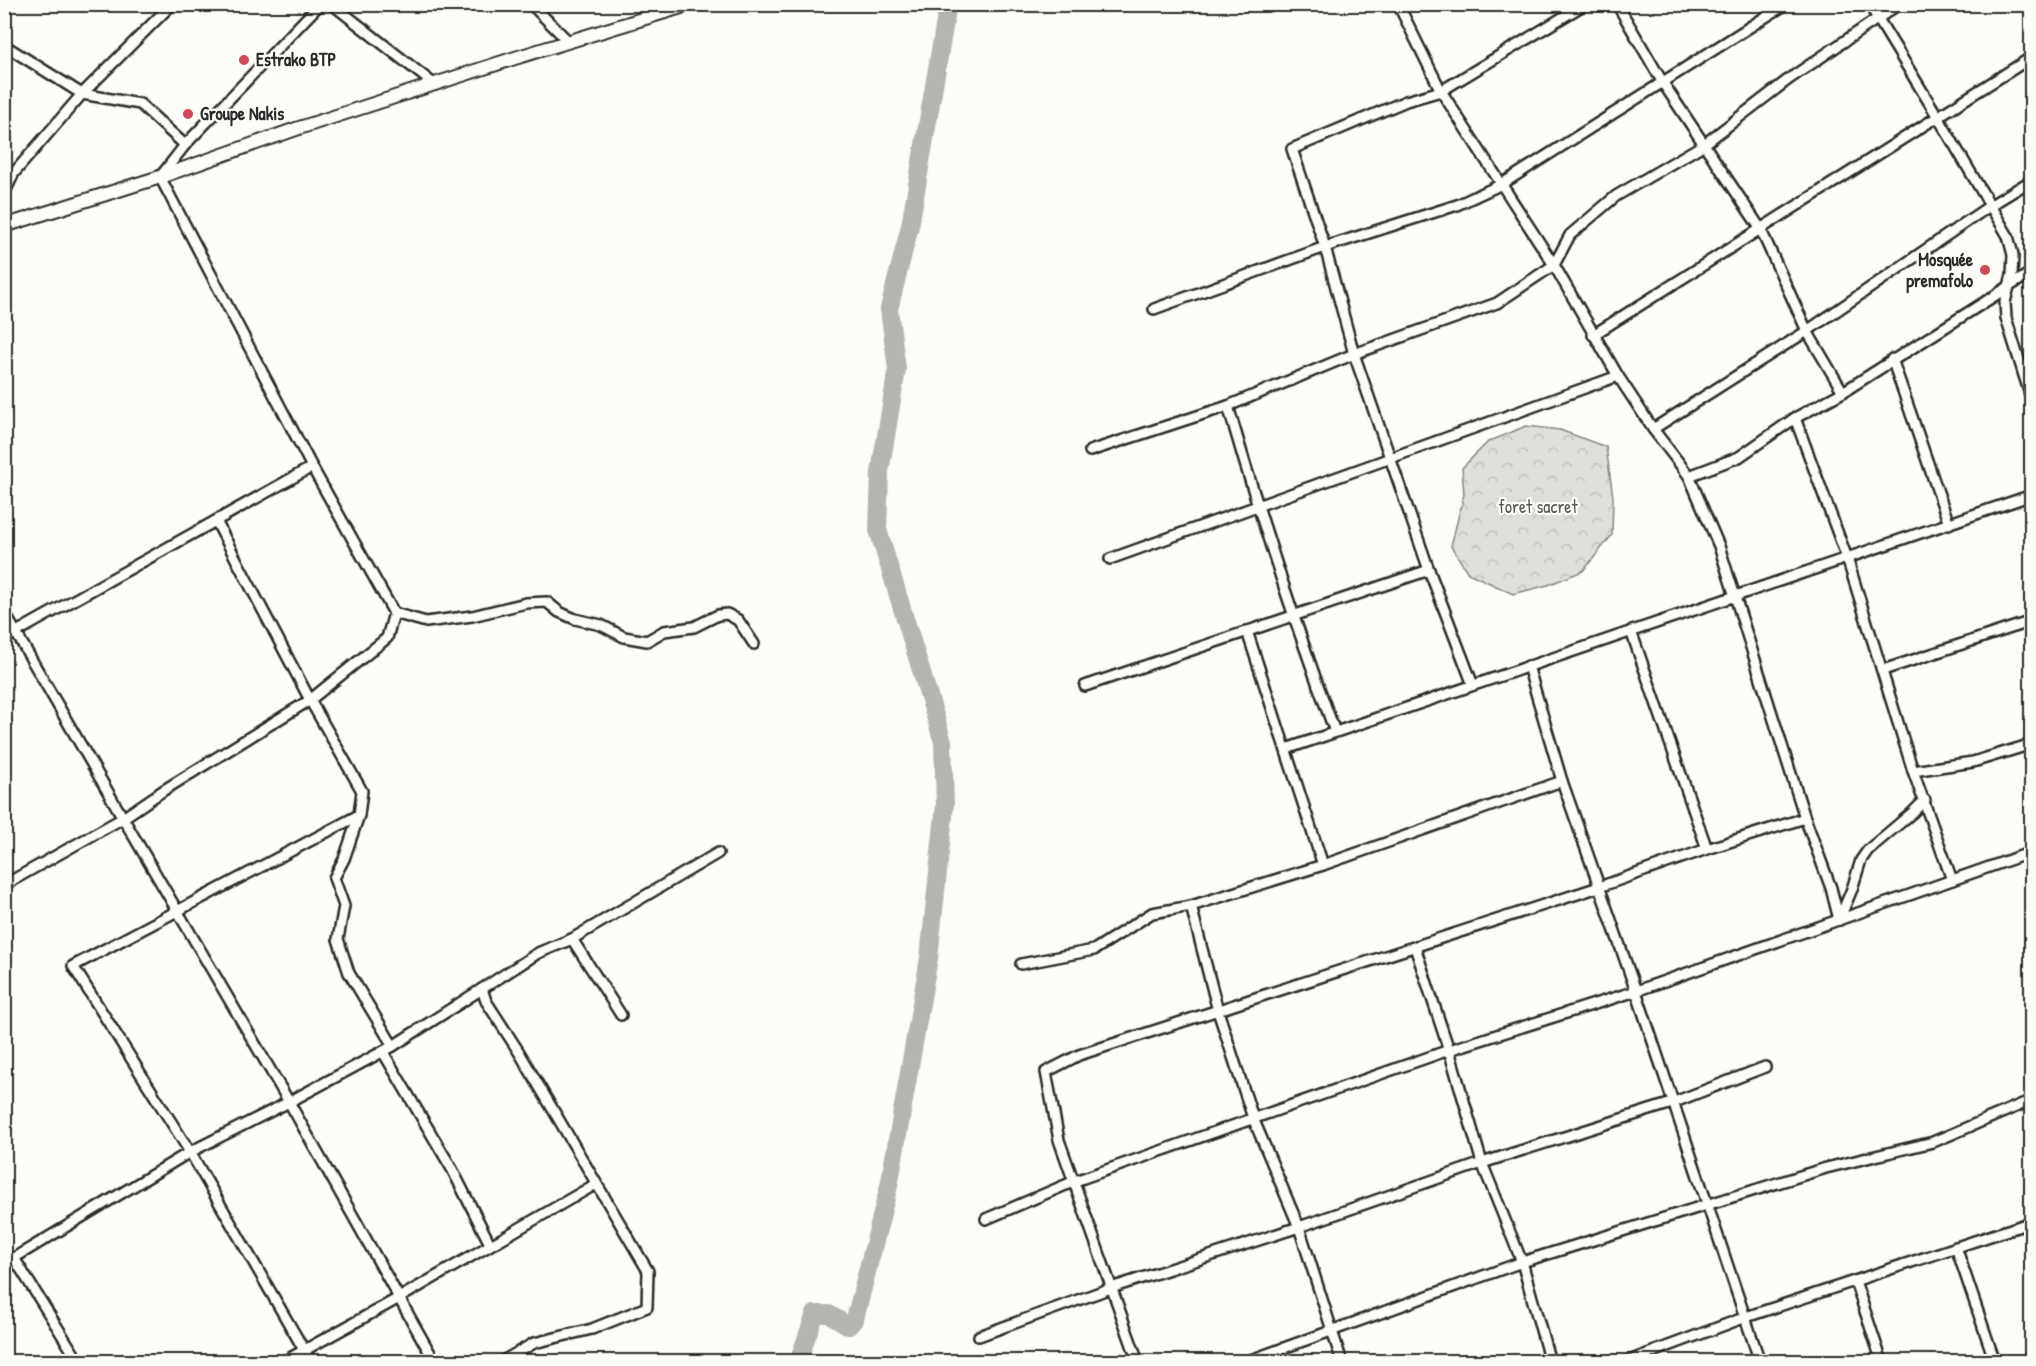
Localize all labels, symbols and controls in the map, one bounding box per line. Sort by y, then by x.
place label: Estrako BTP [256,47,336,72]
marker: Estrako BTP [237,53,251,67]
place label: Groupe Nakis [200,101,284,127]
marker: Groupe Nakis [181,107,195,121]
place label: Mosquée premafolo [1906,247,1974,294]
marker: Mosquée premafolo [1978,263,1992,277]
park label: foret sacret [1498,494,1579,519]

